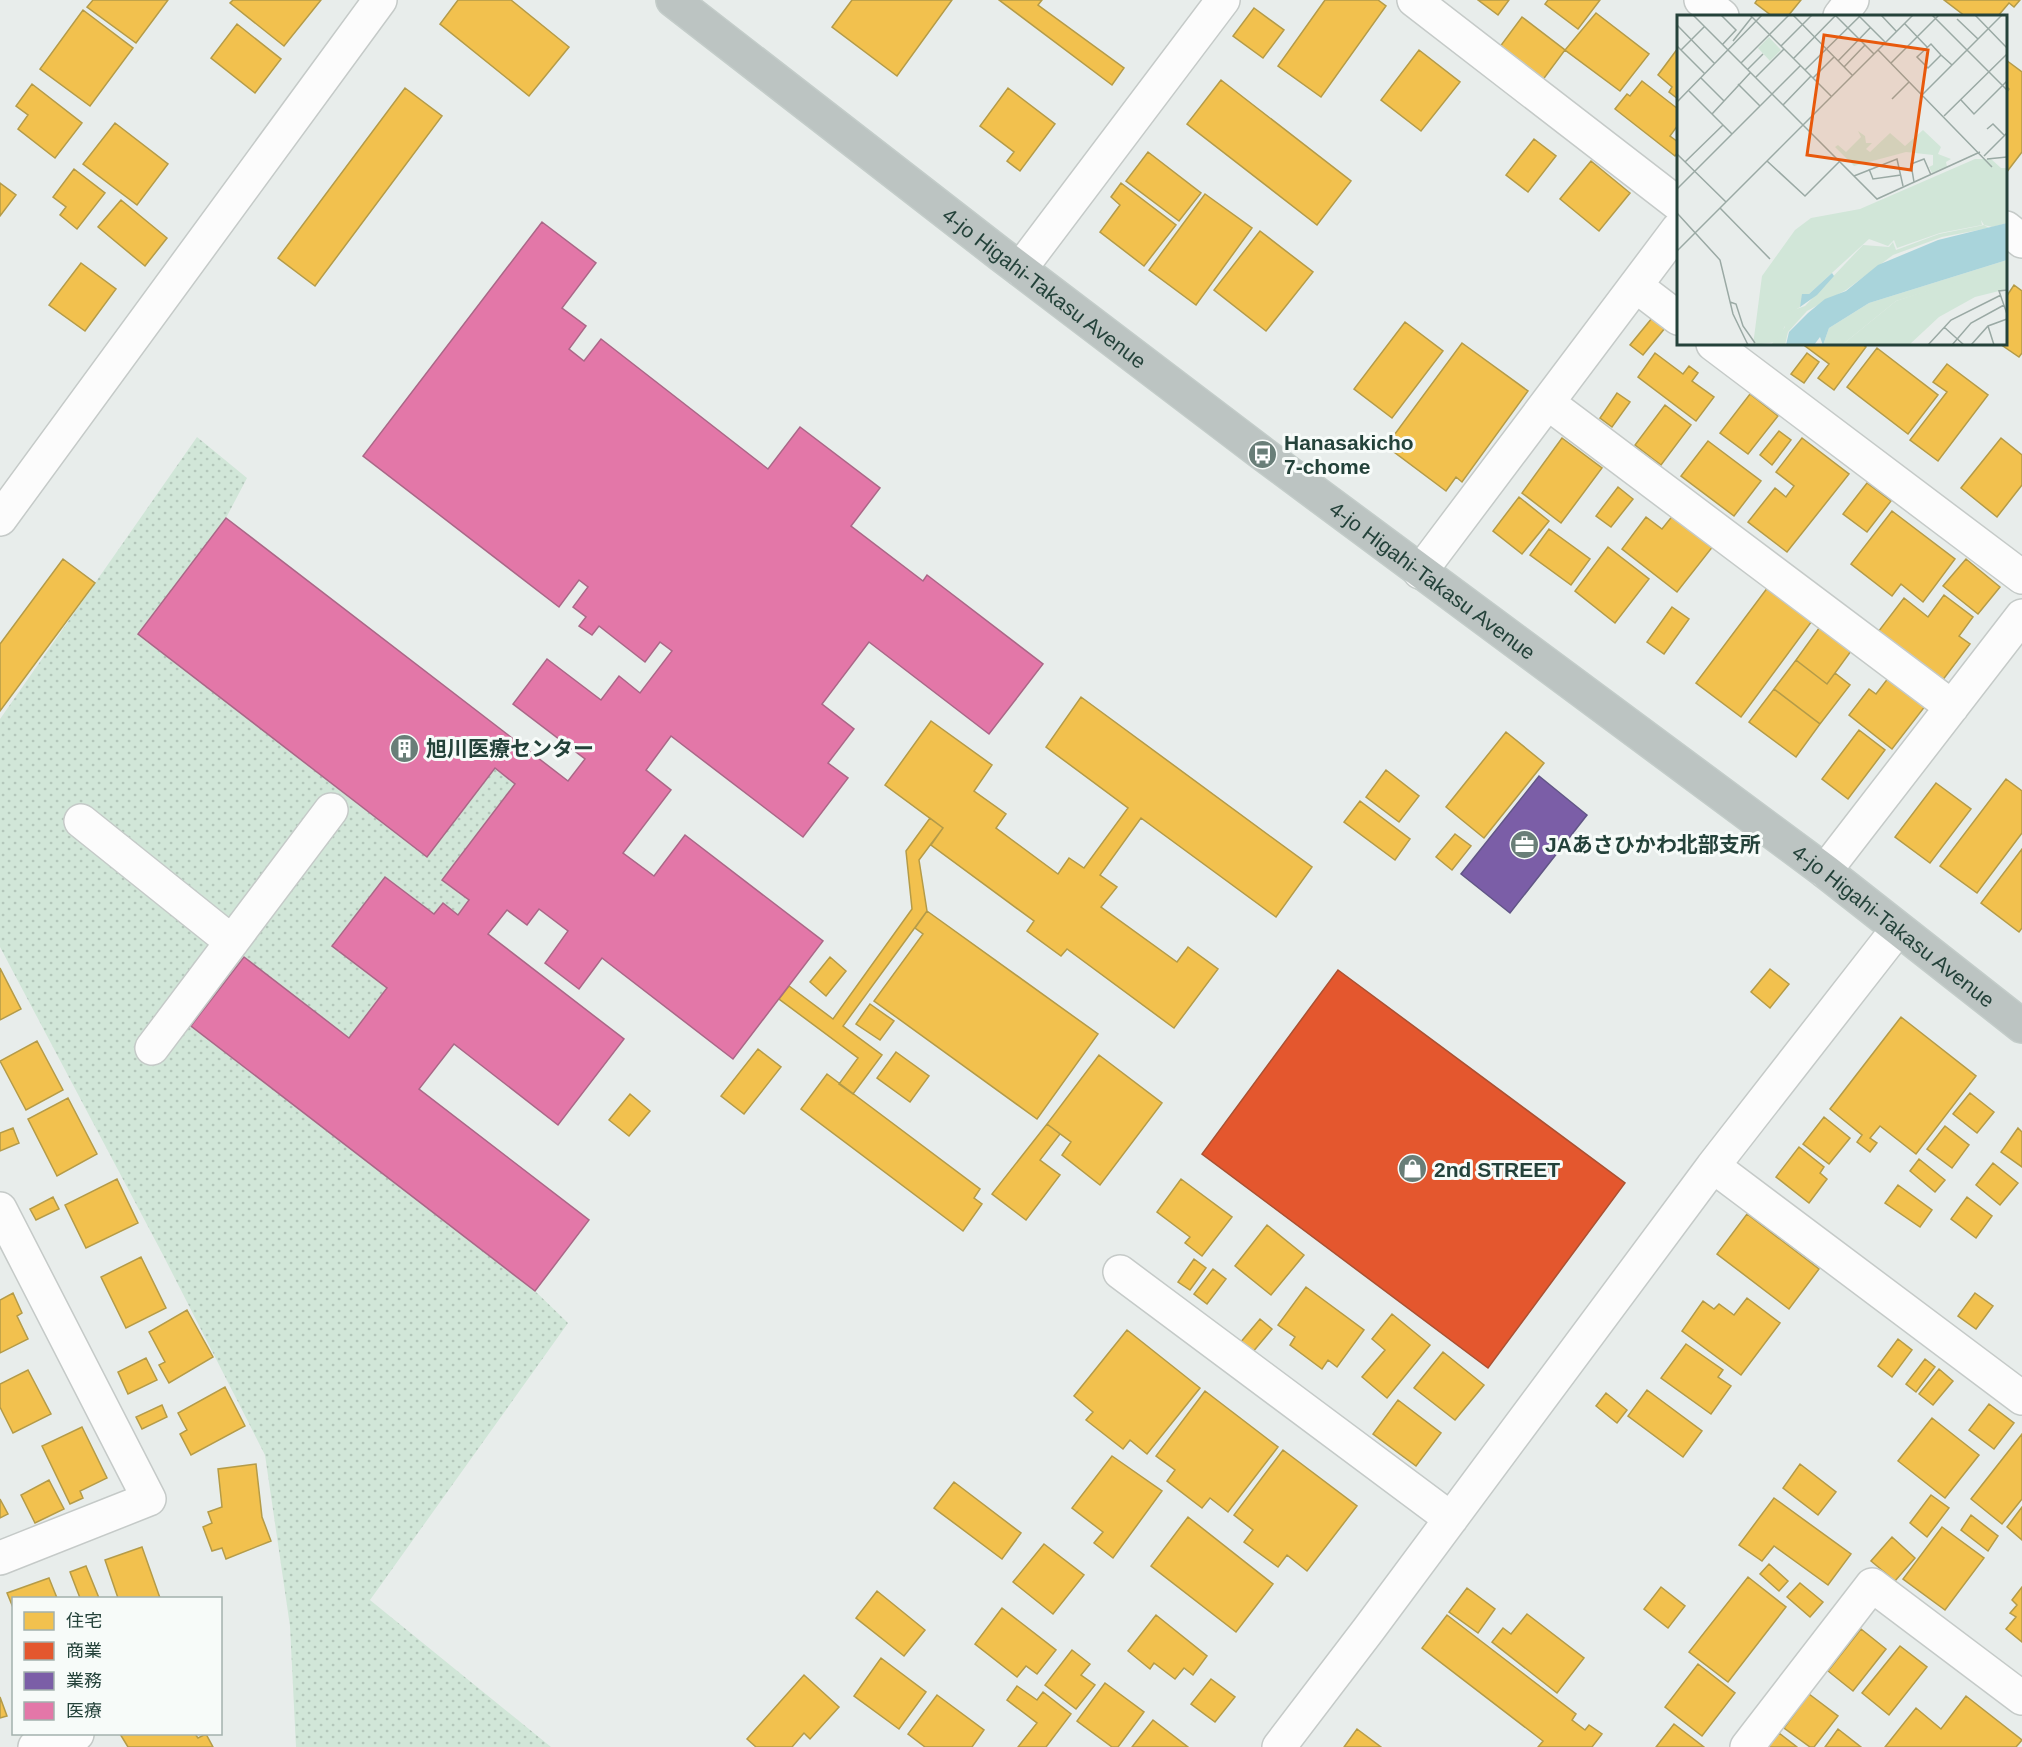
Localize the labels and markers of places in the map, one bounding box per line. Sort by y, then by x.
place label: Hanasakicho 7-chome [1284,431,1414,478]
bus stop icon: Hanasakicho 7-chome [1247,438,1279,470]
building icon: 旭川医療センター [389,732,421,764]
place label: 旭川医療センター [426,737,594,760]
office icon: JAあさひかわ北部支所 [1508,828,1540,860]
place label: JAあさひかわ北部支所 [1545,833,1761,856]
shop icon: 2nd STREET [1397,1153,1429,1185]
place label: 2nd STREET [1434,1158,1560,1181]

